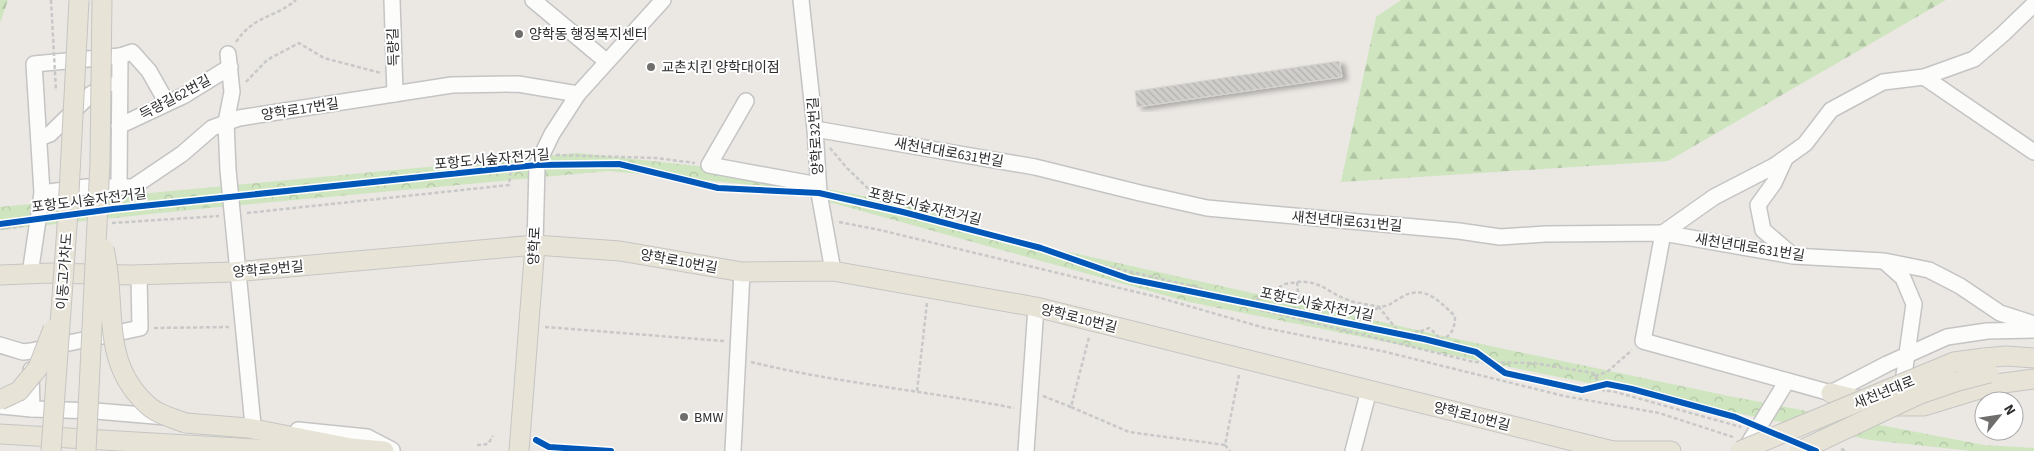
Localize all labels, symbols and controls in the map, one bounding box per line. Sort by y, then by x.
place label: 양학동 행정복지센터 [529,25,648,45]
street label: 득량길 [383,27,405,67]
marker: 양학동 행정복지센터 [513,28,525,40]
place label: 교촌치킨 양학대이점 [661,58,780,78]
marker: 교촌치킨 양학대이점 [645,61,657,73]
street label: 득량길62번길 [136,71,215,125]
street label: 양학로17번길 [260,94,340,126]
street label: 양학로32번길 [803,96,829,176]
street label: 새천년대로631번길 [892,133,1005,172]
street label: 포항도시숲자전거길 [433,145,551,175]
street label: 포항도시숲자전거길 [866,183,983,231]
street label: 포항도시숲자전거길 [30,184,148,218]
street label: 새천년대로631번길 [1291,207,1403,237]
street label: 양학로 [524,226,546,266]
street label: 새천년대로631번길 [1693,229,1806,267]
street label: 이동고가차도 [52,232,78,310]
street label: 양학로10번길 [639,245,719,279]
street label: 양학로9번길 [232,257,305,283]
street label: 포항도시숲자전거길 [1258,283,1376,327]
street label: 양학로10번길 [1038,300,1119,338]
street label: 새천년대로 [1851,372,1918,414]
north arrow [1974,391,2024,441]
street label: 양학로10번길 [1431,398,1512,436]
text: N [1998,401,2020,419]
place label: BMW [694,408,723,428]
marker: BMW [678,411,690,423]

